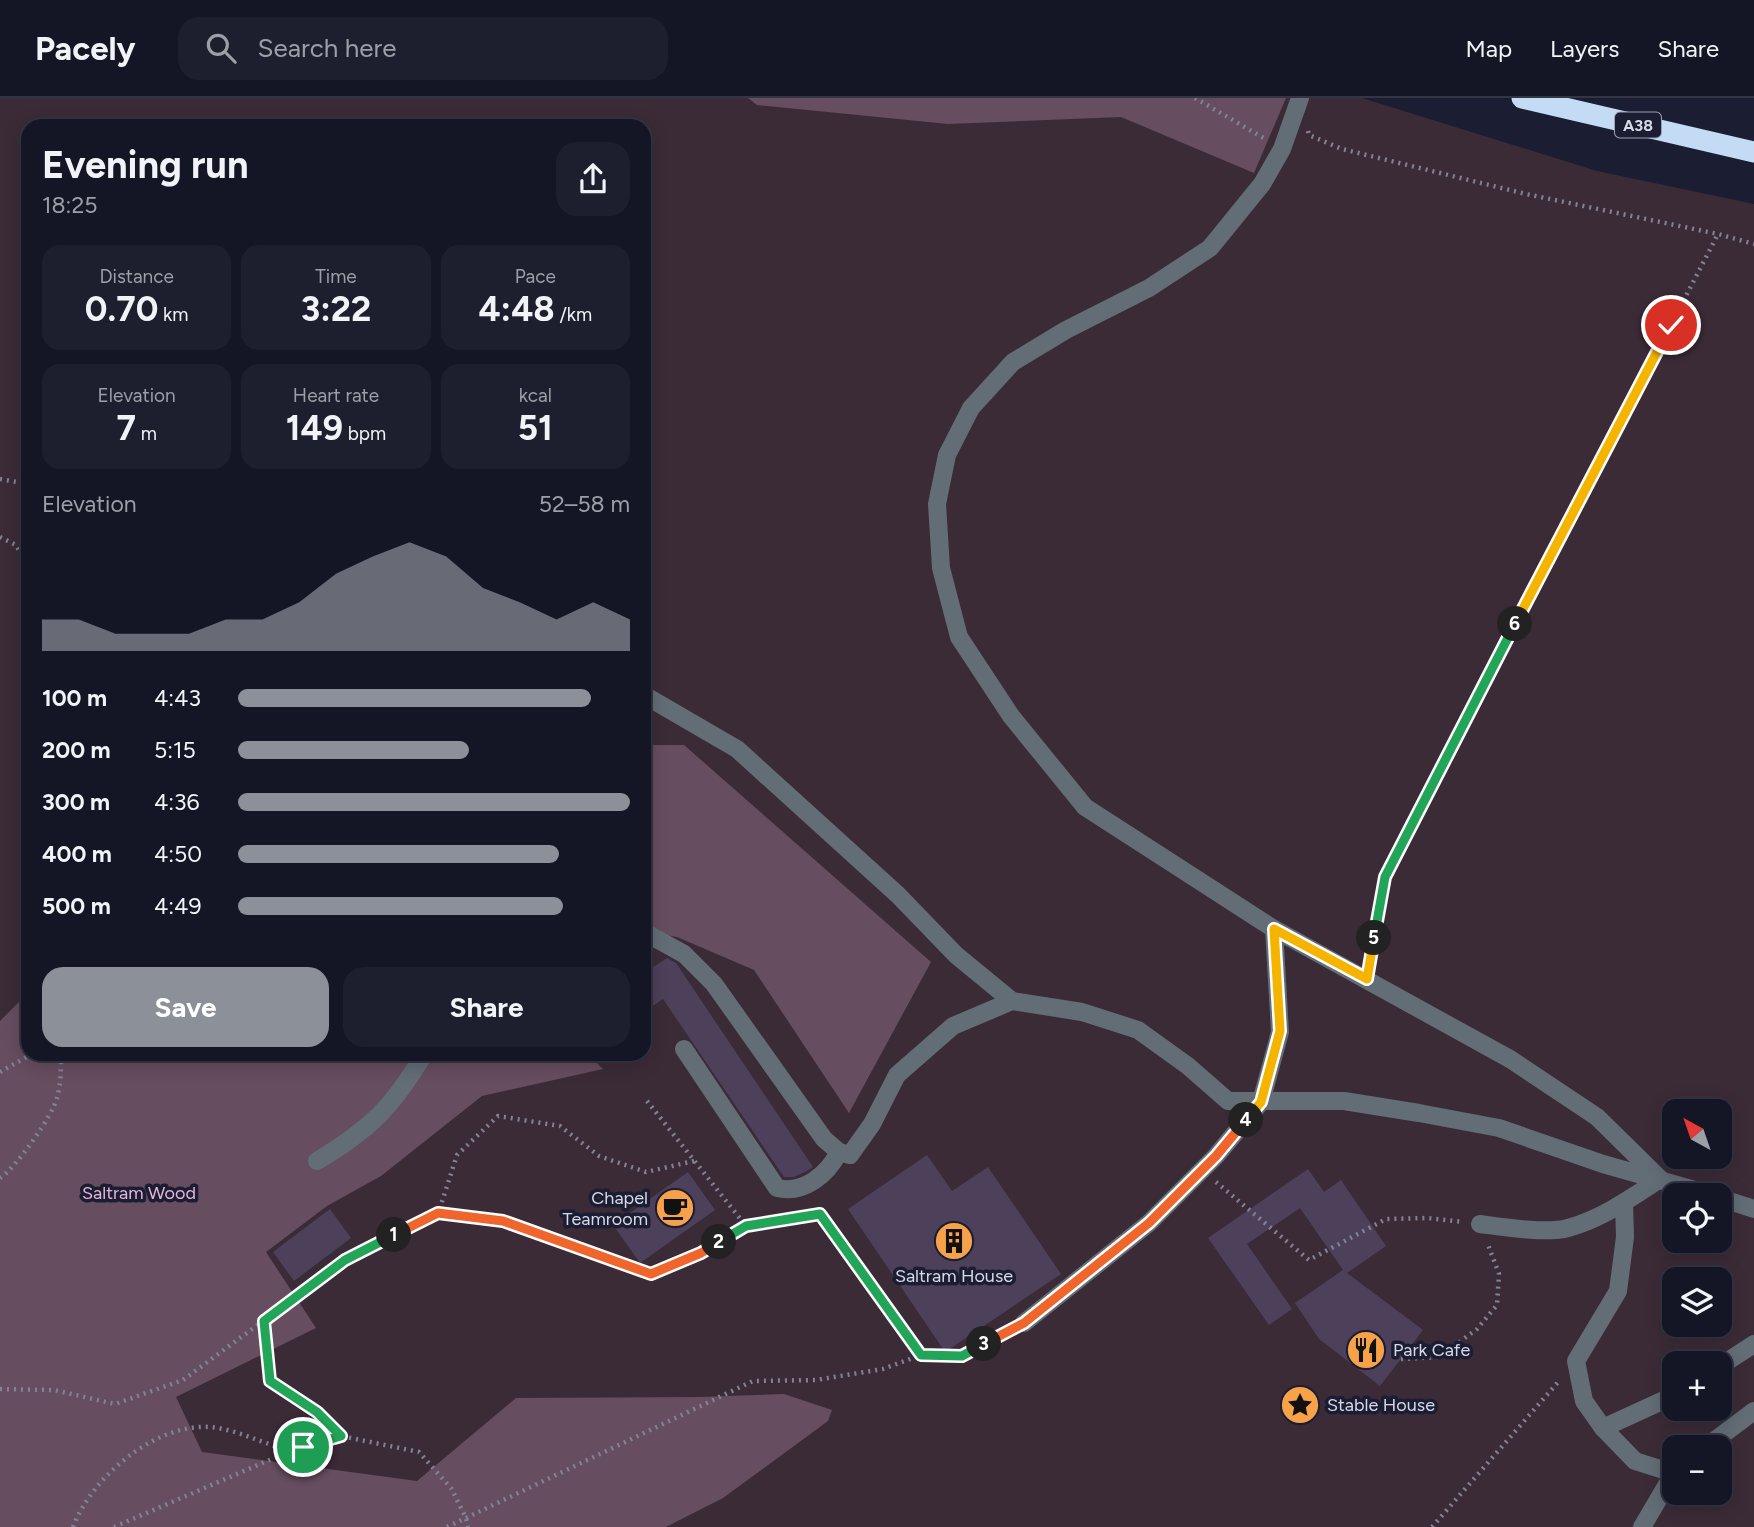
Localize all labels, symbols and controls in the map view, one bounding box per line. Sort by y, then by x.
search box [178,17,668,80]
text: Pacely [35,29,136,68]
icon: search [202,29,240,67]
text: Search here [258,32,397,64]
text: Map [1465,34,1512,63]
text: Layers [1550,34,1619,63]
text: Share [1657,34,1719,63]
road number: A38 [1615,113,1661,138]
text: Evening run [42,142,249,188]
button: share [556,142,630,216]
text: 18:25 [42,191,98,219]
text: Distance [99,265,174,288]
text: Time [315,265,357,288]
text: Pace [515,265,556,288]
text: 0.70 [85,288,158,330]
text: 3:22 [301,288,371,330]
text: 4:48 [478,288,555,330]
pin [1641,295,1701,355]
text: km [158,303,188,326]
text: /km [555,303,592,326]
icon: check [1652,306,1690,344]
text: Elevation [98,384,176,407]
text: Heart rate [293,384,379,407]
text: kcal [519,384,552,407]
text: 7 [116,407,136,449]
text: 149 [286,407,343,449]
text: 51 [518,407,553,449]
text: m [136,422,157,445]
text: bpm [343,422,386,445]
text: Elevation [42,490,137,518]
text: 52–58 m [539,490,630,518]
pin: 6 [1498,606,1532,642]
text: 6 [1509,612,1520,635]
text: 100 m [42,684,107,712]
text: 4:43 [154,684,201,712]
text: 200 m [42,736,111,764]
text: 5:15 [154,736,196,764]
text: 300 m [42,788,110,816]
text: 4:36 [154,788,200,816]
text: 400 m [42,840,112,868]
text: 4:50 [154,840,202,868]
text: 500 m [42,892,111,920]
text: 4:49 [154,892,201,920]
pin: 5 [1356,920,1392,956]
text: 5 [1368,926,1379,949]
button: Save [42,967,329,1047]
button: Share [343,967,630,1047]
north arrow [1662,1099,1732,1169]
map controls [1662,1099,1732,1505]
pin: 4 [1228,1102,1264,1138]
text: 4 [1239,1108,1252,1131]
park label: Saltram Wood [82,1182,196,1204]
button: locate [1662,1183,1732,1253]
place label: Chapel Teamroom [563,1187,648,1230]
cafe icon: Chapel Teamroom [654,1187,696,1229]
pin: 1 [376,1218,412,1252]
building icon: Saltram House [933,1220,975,1262]
text: 1 [389,1223,398,1246]
pin: 2 [702,1224,736,1260]
text: 2 [713,1230,724,1253]
place label: Saltram House [895,1265,1013,1287]
button: layers [1662,1267,1732,1337]
pin: 3 [967,1326,1002,1362]
restaurant icon: Park Cafe [1345,1329,1387,1371]
text: 3 [978,1332,989,1355]
place label: Park Cafe [1393,1339,1470,1361]
button: + [1662,1351,1732,1421]
place icon: Stable House [1279,1384,1321,1426]
place label: Stable House [1327,1394,1435,1416]
pin [273,1417,333,1477]
icon: arrive [284,1428,322,1466]
button: − [1662,1435,1732,1505]

